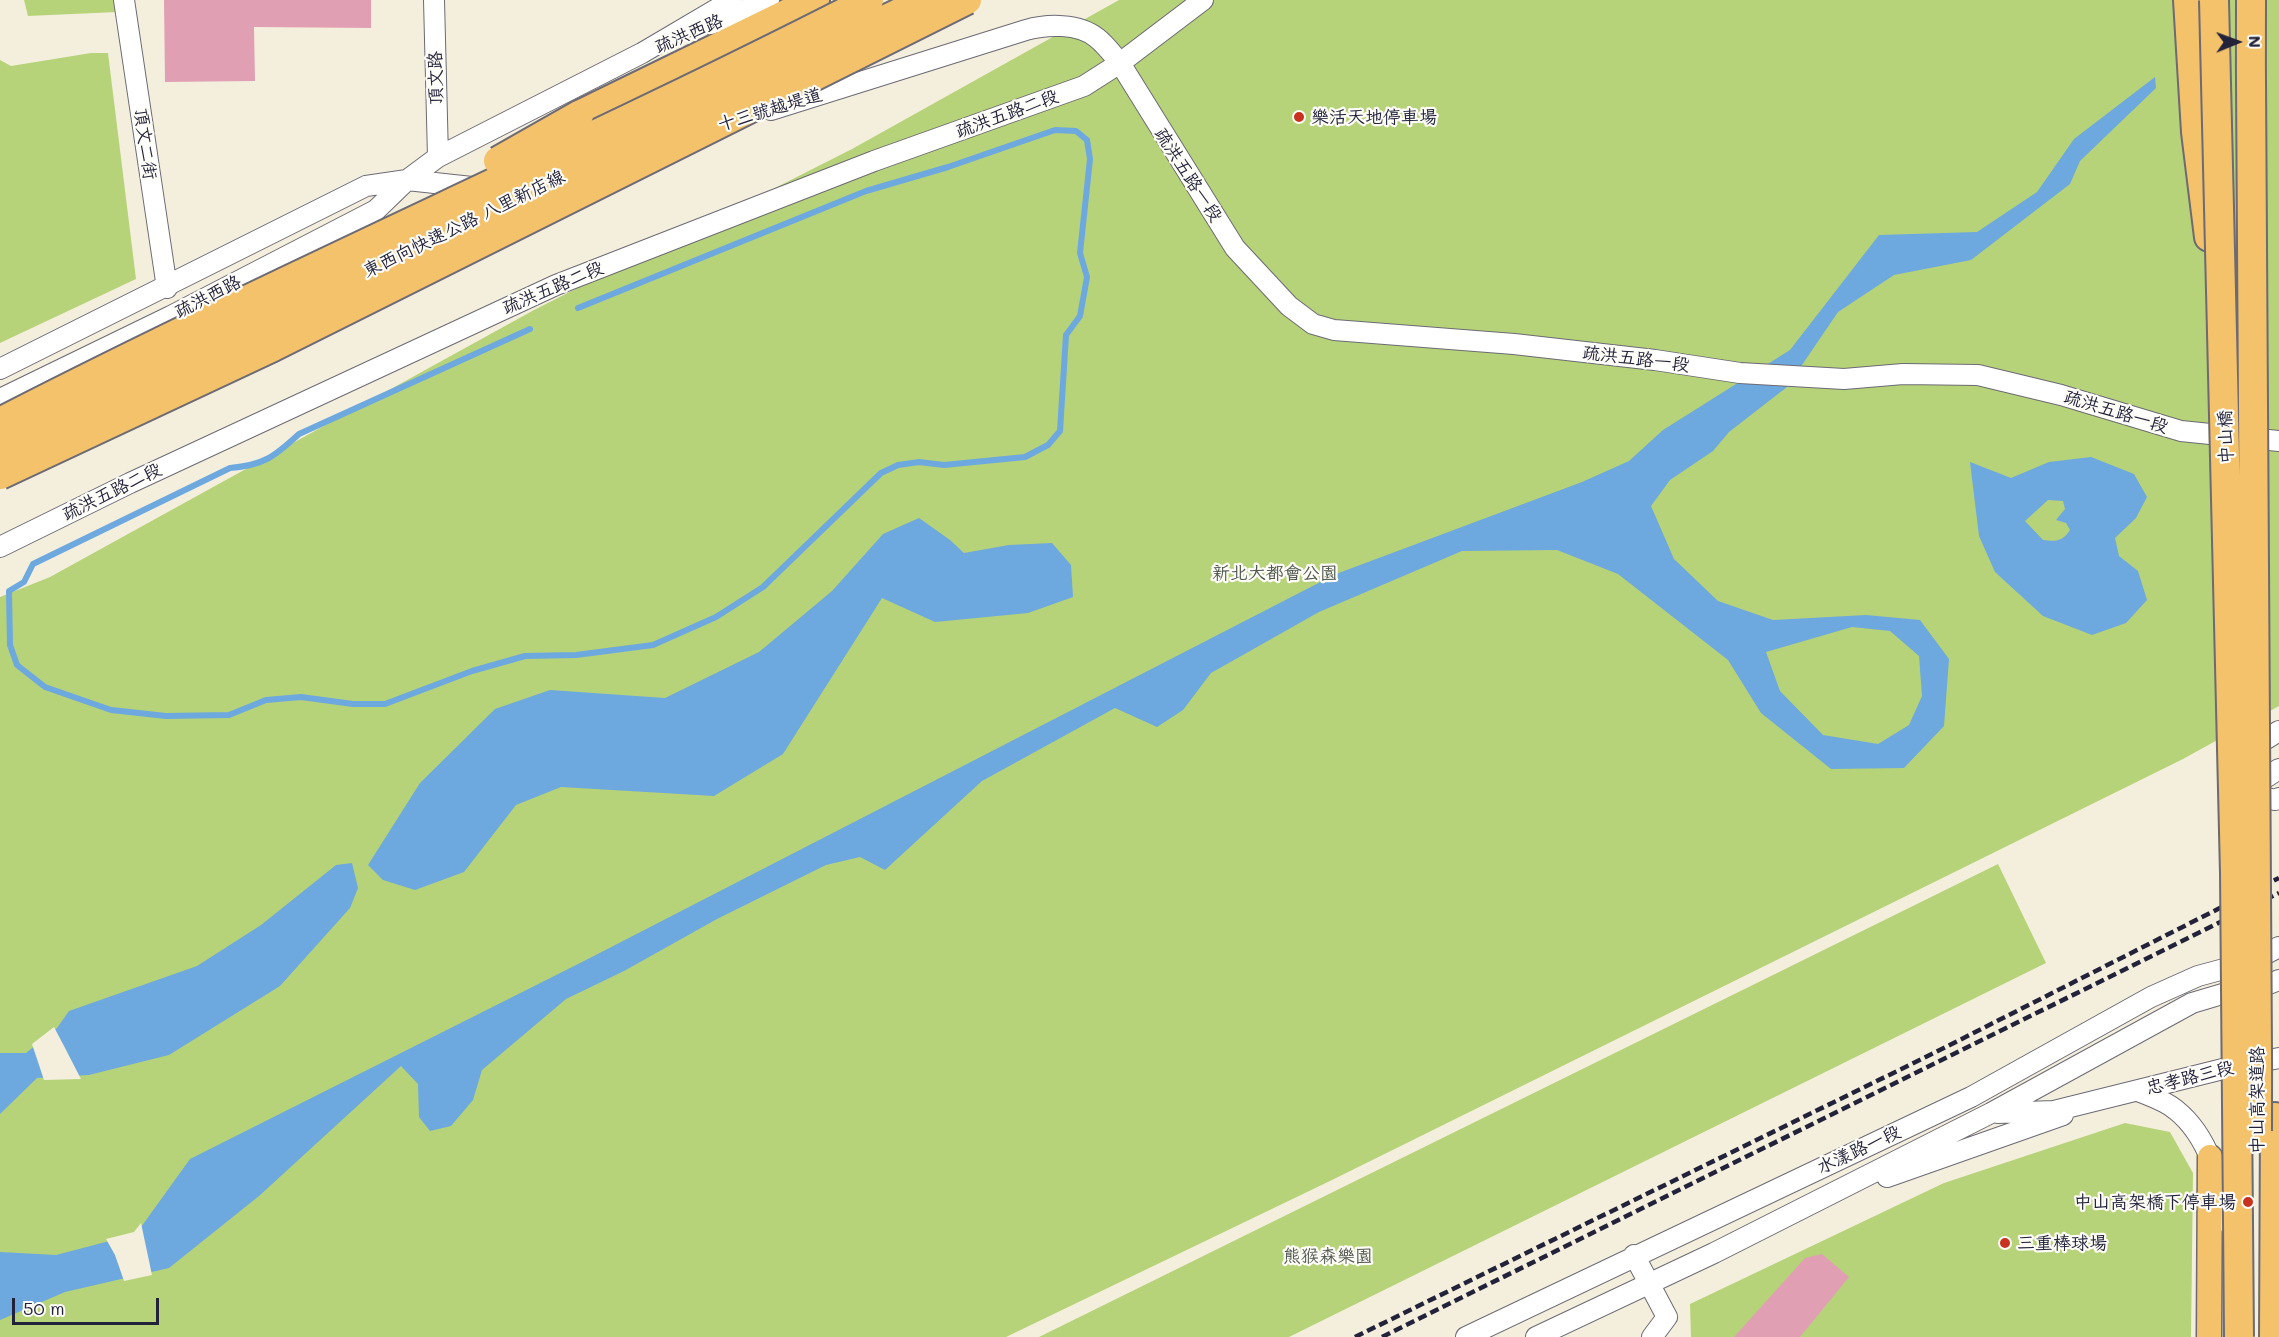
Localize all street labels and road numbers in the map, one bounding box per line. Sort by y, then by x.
street label: 疏洪西路 [652,10,726,58]
street label: 頂文路 [425,51,447,105]
street label: 十三號越堤道 [715,84,825,136]
street label: 疏洪五路二段 [953,85,1061,143]
street label: 頂文二街 [129,107,161,181]
street label: 疏洪五路一段 [1150,124,1226,226]
street label: 東西向快速公路 八里新店線 [360,166,568,282]
street label: 疏洪五路二段 [499,257,607,319]
street label: 疏洪西路 [171,271,245,323]
street label: 疏洪五路一段 [1581,342,1691,376]
street label: 疏洪五路一段 [2061,386,2171,438]
street label: 中山橋 [2214,410,2238,464]
street label: 疏洪五路二段 [59,459,165,525]
street label: 中山高架道路 [2246,1046,2268,1154]
street label: 忠孝路三段 [2144,1057,2236,1099]
street label: 水漾路一段 [1814,1121,1904,1179]

